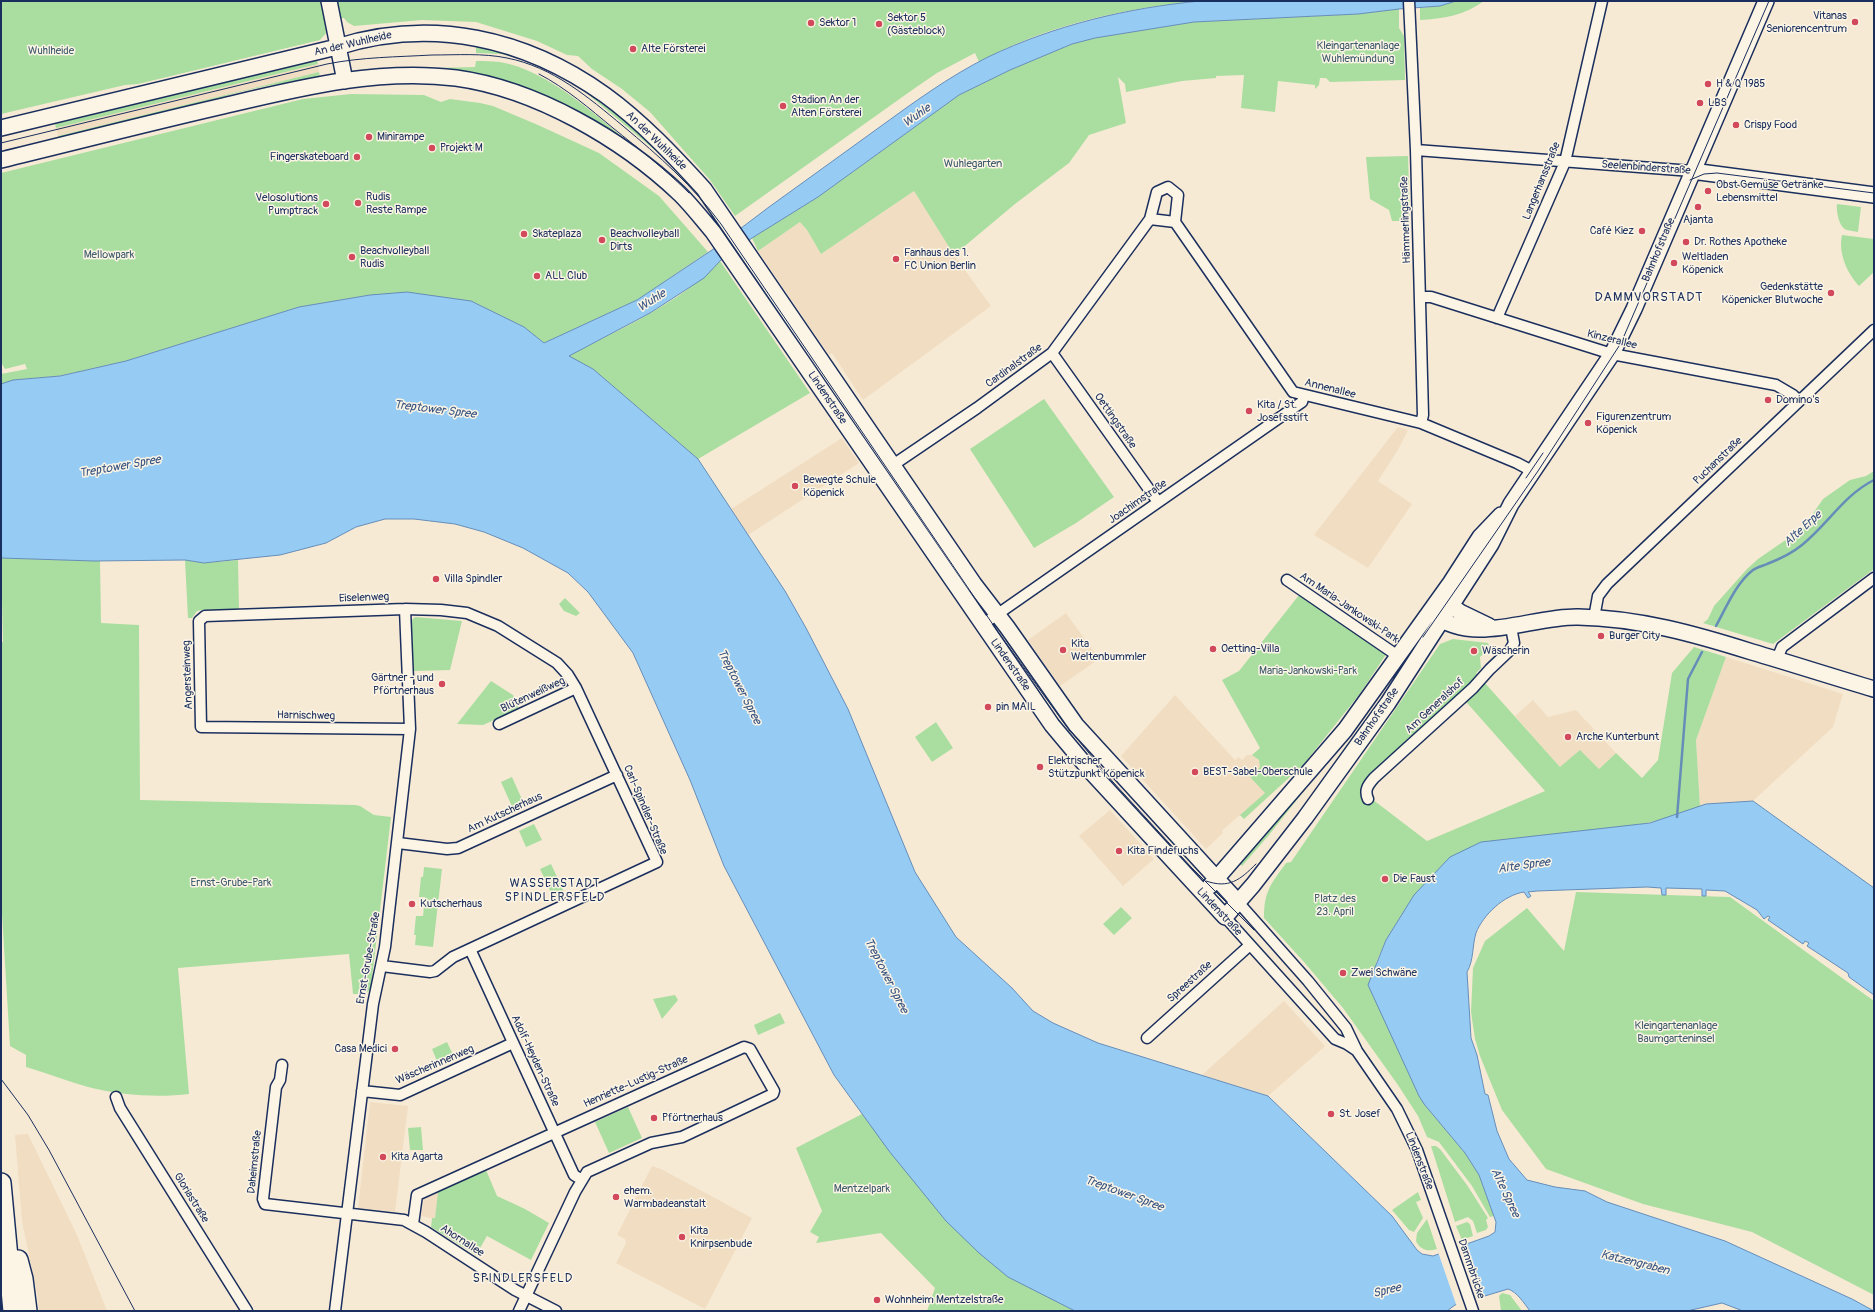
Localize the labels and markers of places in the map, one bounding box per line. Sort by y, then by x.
place label: Vitanas Seniorencentrum [1766,9,1847,35]
place label: Sektor 5 (Gästeblock) [887,11,946,37]
place label: Sektor 1 [819,16,856,30]
marker: Vitanas Seniorencentrum [1850,17,1860,27]
marker: Sektor 1 [806,18,816,28]
marker: Sektor 5 (Gästeblock) [874,19,884,29]
place label: Alte Försterei [641,42,705,56]
marker: Alte Försterei [628,44,638,54]
place label: H & Q 1985 [1716,77,1765,91]
marker: H & Q 1985 [1703,79,1713,89]
place label: Stadion An der Alten Försterei [791,93,861,119]
place label: LBS [1708,96,1727,110]
marker: LBS [1695,98,1705,108]
marker: Stadion An der Alten Försterei [778,101,788,111]
place label: Crispy Food [1744,118,1797,132]
marker: Crispy Food [1731,120,1741,130]
place label: Minirampe [377,130,424,144]
marker: Minirampe [364,132,374,142]
place label: Projekt M [440,141,483,155]
marker: Projekt M [427,143,437,153]
place label: Fingerskateboard [270,150,349,164]
marker: Fingerskateboard [352,152,362,162]
place label: Obst Gemüse Getränke Lebensmittel [1716,178,1823,204]
marker: Obst Gemüse Getränke Lebensmittel [1703,186,1713,196]
place label: Rudis Reste Rampe [366,190,427,216]
place label: Velosolutions Pumptrack [255,191,318,217]
marker: Rudis Reste Rampe [353,198,363,208]
marker: Velosolutions Pumptrack [321,199,331,209]
marker: Ajanta [1693,202,1703,212]
place label: Ajanta [1683,213,1713,227]
place label: Café Kiez [1590,224,1634,238]
marker: Café Kiez [1637,226,1647,236]
place label: Skateplaza [532,227,581,241]
place label: Beachvolleyball Dirts [610,227,679,253]
marker: Skateplaza [519,229,529,239]
marker: Beachvolleyball Dirts [597,235,607,245]
place label: Dr. Rothes Apotheke [1694,235,1787,249]
marker: Dr. Rothes Apotheke [1681,237,1691,247]
place label: Beachvolleyball Rudis [360,244,429,270]
place label: Fanhaus des 1. FC Union Berlin [904,246,976,272]
place label: Weltladen Köpenick [1682,250,1729,276]
marker: Beachvolleyball Rudis [347,252,357,262]
marker: Fanhaus des 1. FC Union Berlin [891,254,901,264]
marker: Weltladen Köpenick [1669,258,1679,268]
place label: ALL Club [545,269,587,283]
marker: ALL Club [532,271,542,281]
place label: Gedenkstätte Köpenicker Blutwoche [1722,280,1823,306]
marker: Gedenkstätte Köpenicker Blutwoche [1826,288,1836,298]
place label: Domino's [1776,393,1820,407]
marker: Domino's [1763,395,1773,405]
place label: Kita / St. Josefsstift [1257,398,1308,424]
marker: Kita / St. Josefsstift [1244,406,1254,416]
place label: Figurenzentrum Köpenick [1596,410,1671,436]
marker: Figurenzentrum Köpenick [1583,418,1593,428]
place label: Bewegte Schule Köpenick [803,473,876,499]
marker: Bewegte Schule Köpenick [790,481,800,491]
place label: Villa Spindler [444,572,502,586]
marker: Villa Spindler [431,574,441,584]
place label: Burger City [1609,629,1660,643]
marker: Burger City [1596,631,1606,641]
place label: Kita Weltenbummler [1071,637,1146,663]
place label: Oetting-Villa [1221,642,1279,656]
marker: Oetting-Villa [1208,644,1218,654]
place label: Wäscherin [1482,644,1530,658]
marker: Kita Weltenbummler [1058,645,1068,655]
marker: Wäscherin [1469,646,1479,656]
place label: Gärtner - und Pförtnerhaus [371,671,434,697]
marker: Gärtner - und Pförtnerhaus [437,679,447,689]
place label: pin MAIL [996,700,1036,714]
marker: pin MAIL [983,702,993,712]
place label: Arche Kunterbunt [1576,730,1659,744]
marker: Arche Kunterbunt [1563,732,1573,742]
place label: Elektrischer Stützpunkt Köpenick [1048,754,1144,780]
marker: Elektrischer Stützpunkt Köpenick [1035,762,1045,772]
place label: BEST-Sabel-Oberschule [1203,765,1313,779]
marker: BEST-Sabel-Oberschule [1190,767,1200,777]
place label: Kita Findefuchs [1127,844,1198,858]
marker: Kita Findefuchs [1114,846,1124,856]
place label: Die Faust [1393,872,1435,886]
marker: Die Faust [1380,874,1390,884]
place label: Kutscherhaus [420,897,482,911]
marker: Kutscherhaus [407,899,417,909]
place label: Zwei Schwäne [1351,966,1417,980]
marker: Zwei Schwäne [1338,968,1348,978]
place label: Casa Medici [334,1042,387,1056]
marker: Casa Medici [390,1044,400,1054]
place label: St. Josef [1339,1107,1381,1121]
marker: St. Josef [1326,1109,1336,1119]
place label: Pförtnerhaus [662,1111,723,1125]
marker: Pförtnerhaus [649,1113,659,1123]
place label: Kita Agarta [391,1150,443,1164]
marker: Kita Agarta [378,1152,388,1162]
place label: ehem. Warmbadeanstalt [624,1184,706,1210]
marker: ehem. Warmbadeanstalt [611,1192,621,1202]
place label: Kita Knirpsenbude [690,1224,752,1250]
marker: Kita Knirpsenbude [677,1232,687,1242]
place label: Wohnheim Mentzelstraße [885,1293,1003,1307]
marker: Wohnheim Mentzelstraße [872,1295,882,1305]

